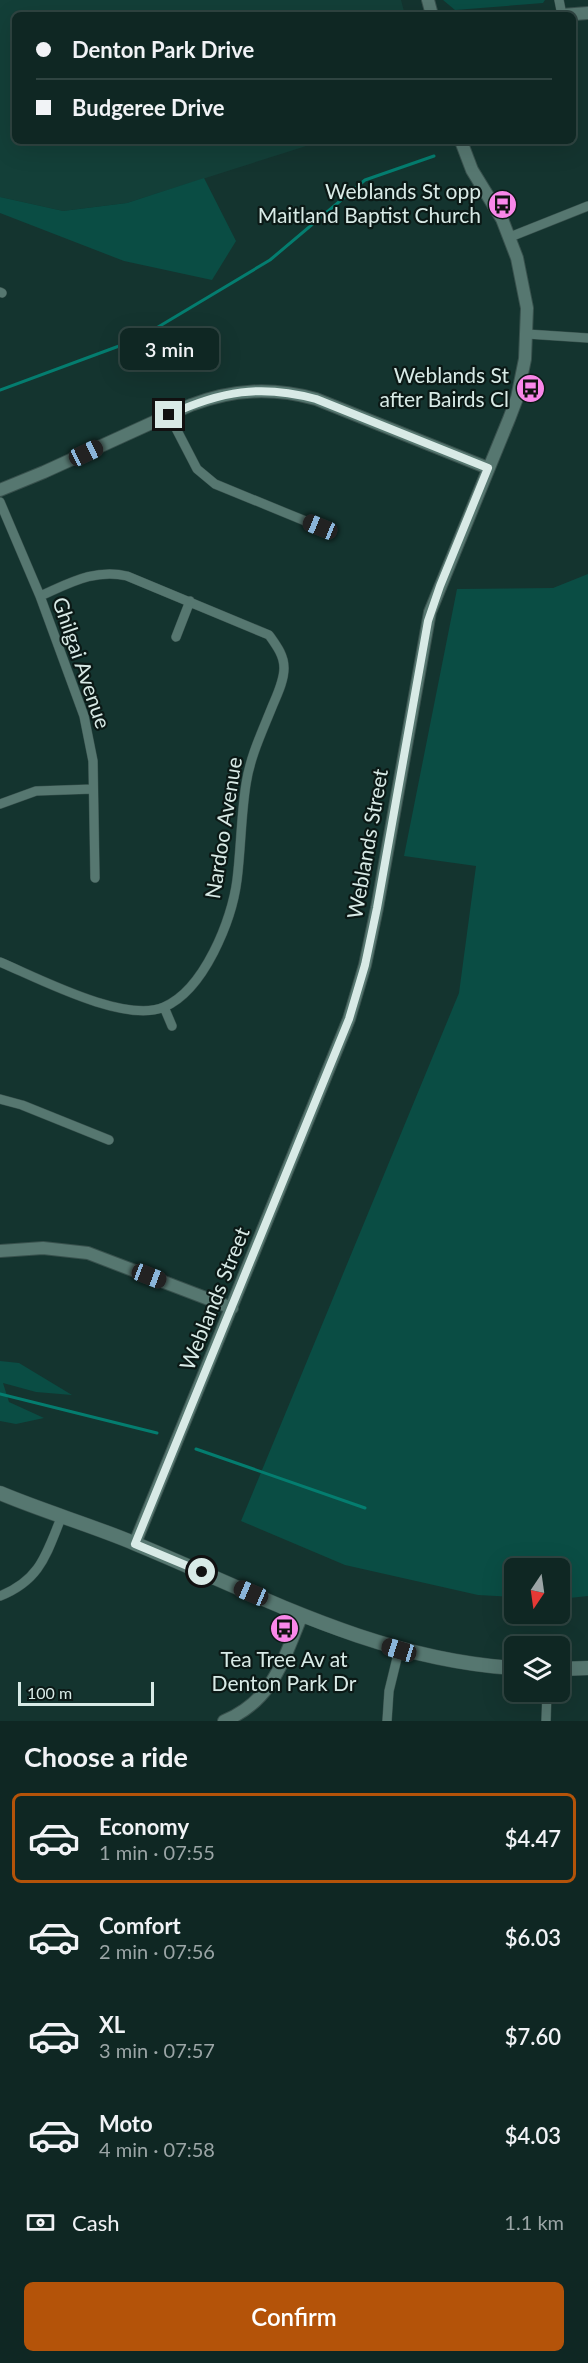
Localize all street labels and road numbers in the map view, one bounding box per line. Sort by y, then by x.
street label: Ghilgai Avenue [48,593,117,732]
street label: Nardoo Avenue [199,755,246,900]
street label: Weblands Street [341,766,392,921]
street label: Weblands Street [174,1223,254,1374]

